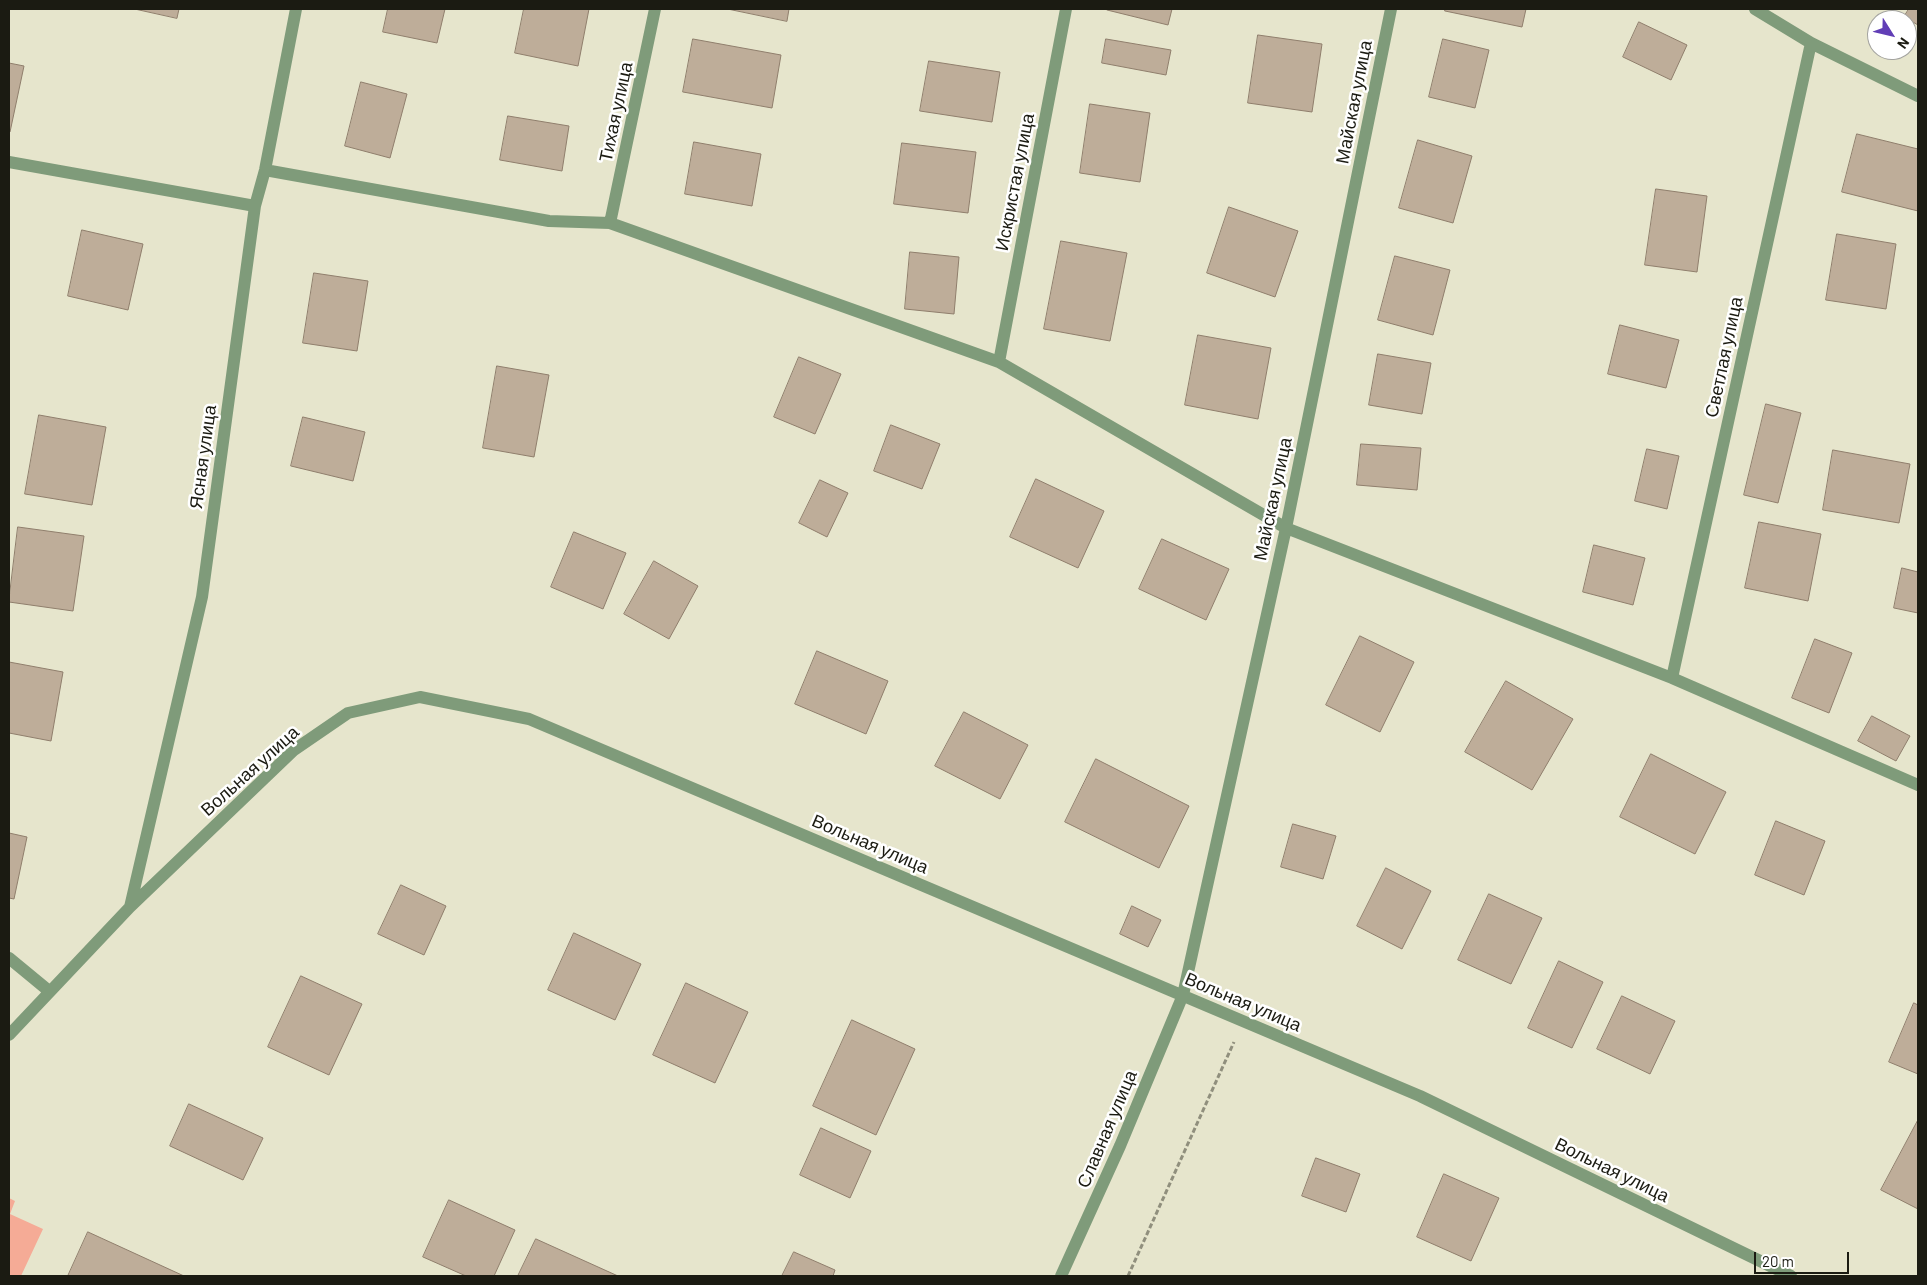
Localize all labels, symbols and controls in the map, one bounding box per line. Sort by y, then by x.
north arrow [1867,10,1917,60]
text: N [1894,35,1913,52]
street label: Майская улица [1331,38,1377,166]
street label: Тихая улица [595,60,637,164]
street label: Искристая улица [991,111,1039,253]
street label: Светлая улица [1701,295,1747,419]
street label: Ясная улица [185,404,221,510]
street label: Майская улица [1249,435,1297,563]
street label: Вольная улица [197,721,303,821]
street label: Вольная улица [809,810,931,878]
street label: Вольная улица [1182,968,1304,1036]
street label: Славная улица [1072,1067,1142,1191]
street label: Вольная улица [1551,1133,1673,1207]
scale bar [1757,1242,1852,1274]
text: 20 m [1762,1252,1794,1270]

